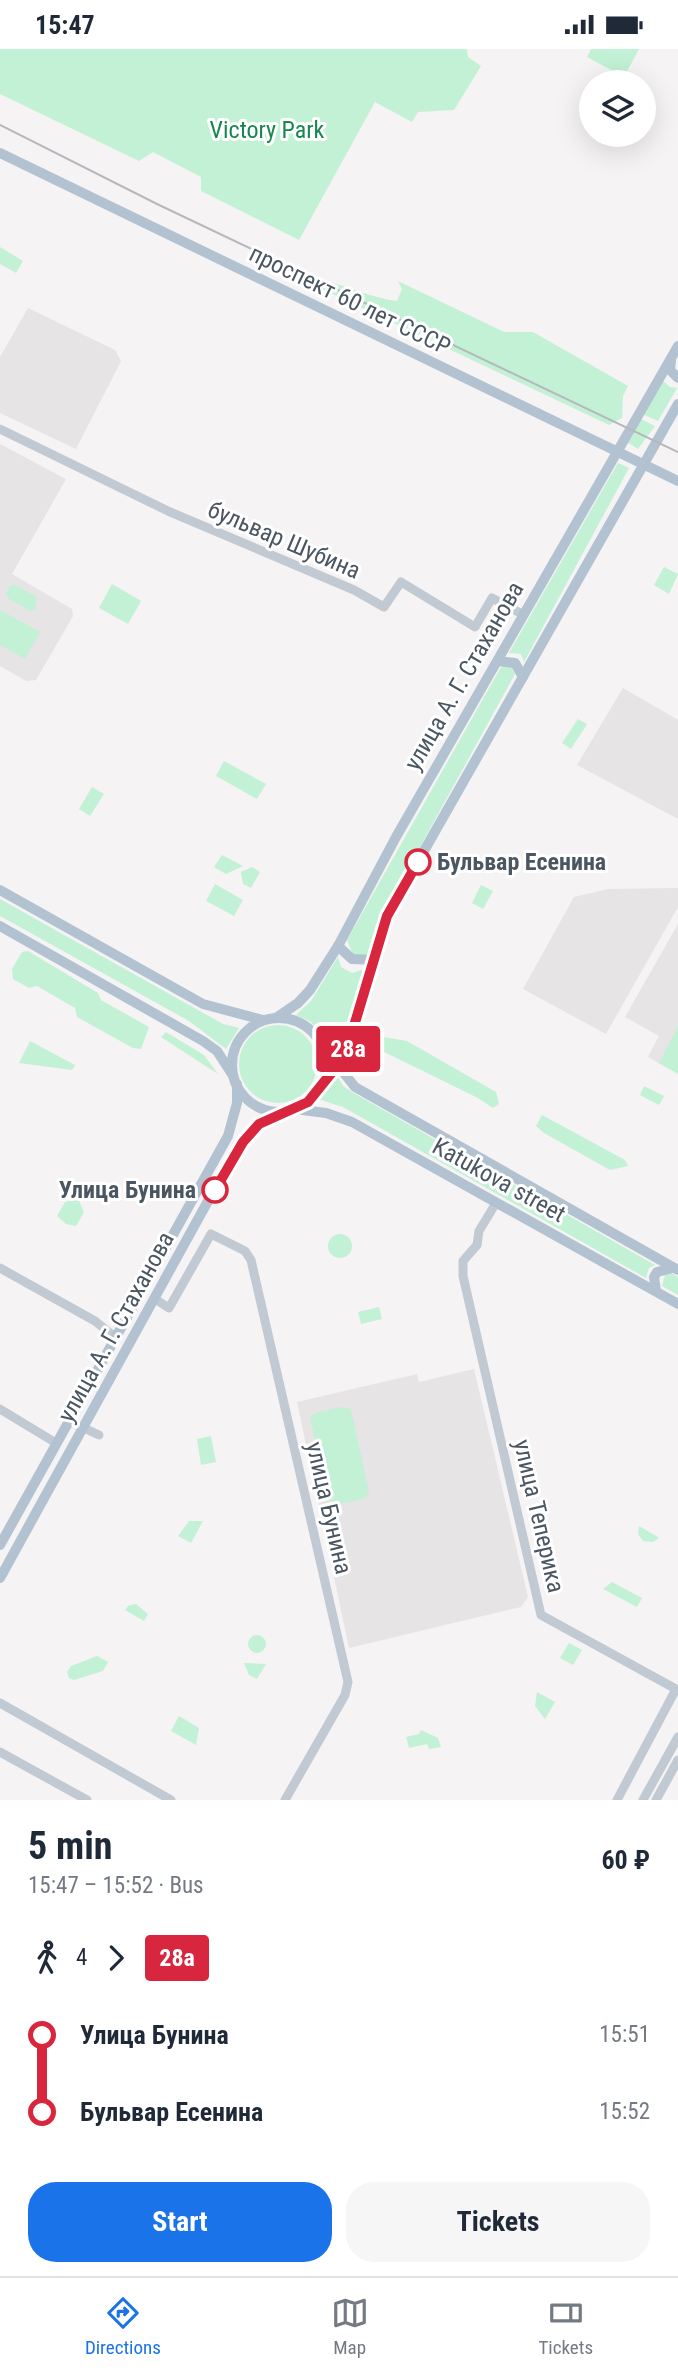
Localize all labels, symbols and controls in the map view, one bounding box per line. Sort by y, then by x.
text: 15:47 [35,10,95,40]
map controls [579,70,656,147]
button: layers [579,70,656,147]
park label: Victory Park [210,116,325,144]
street label: проспект 60 лет СССР [245,239,455,361]
street label: бульвар Шубина [204,495,364,585]
street label: улица А. Г. Стаханова [399,577,529,775]
place label: Бульвар Есенина [437,848,606,876]
marker: Бульвар Есенина [405,849,431,875]
line badge: 28а [308,1026,388,1072]
text: 28а [330,1035,366,1063]
street label: Katukova street [428,1132,570,1228]
place label: Улица Бунина [59,1176,196,1204]
marker: Улица Бунина [202,1177,228,1203]
street label: улица А. Г. Стаханова [52,1227,180,1427]
street label: улица Теперика [508,1437,570,1595]
street label: улица Бунина [300,1439,358,1577]
text: 5 min [28,1824,112,1868]
text: 60 ₽ [601,1845,650,1875]
text: 15:47 – 15:52 · Bus [28,1872,204,1899]
icon: walk [28,1939,66,1977]
icon: forward [97,1939,135,1977]
text: 4 [76,1944,87,1971]
text: 28а [159,1944,195,1972]
text: Улица Бунина [80,2020,229,2050]
text: 15:51 [599,2021,650,2048]
text: Бульвар Есенина [80,2097,263,2127]
text: 15:52 [599,2098,650,2125]
button: Start [28,2182,332,2262]
button: Tickets [346,2182,650,2262]
tab: Directions [85,2294,161,2359]
tab: Map [331,2294,369,2359]
tab: Tickets [538,2294,593,2359]

